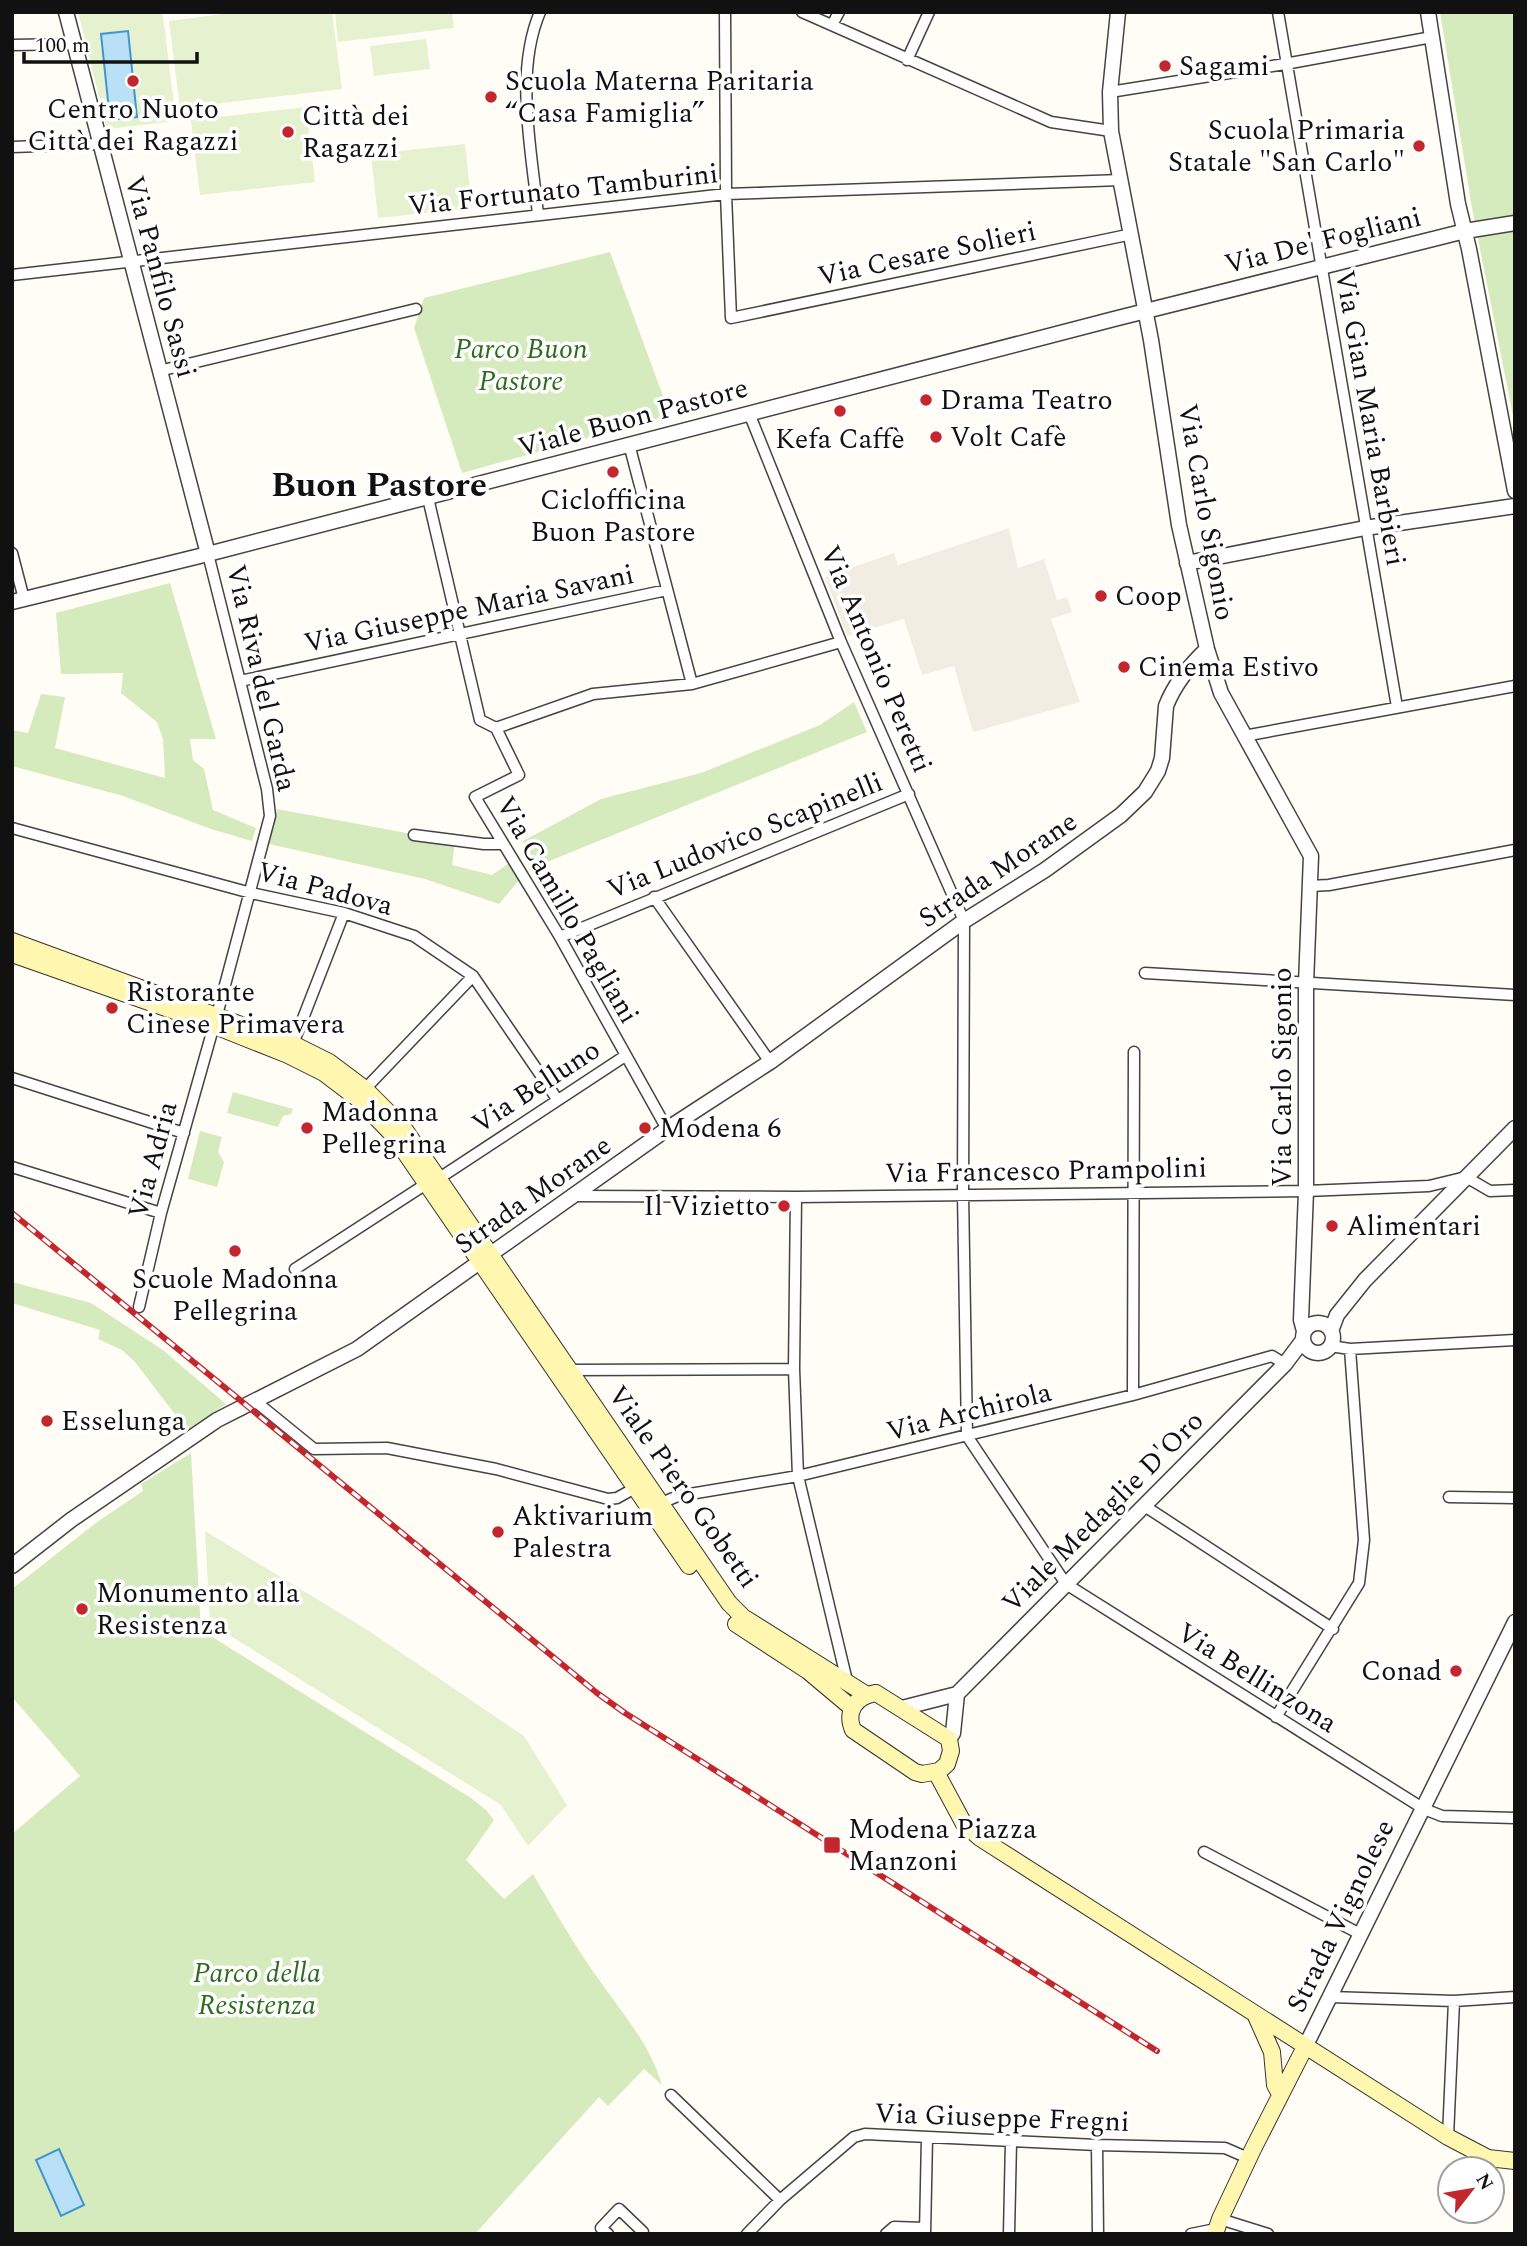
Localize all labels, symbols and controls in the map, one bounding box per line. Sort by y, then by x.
scale bar [24,21,198,65]
text: 100 m [35,30,90,62]
place label: Sagami [1179,45,1269,88]
marker: Sagami [1157,58,1173,74]
place label: Scuola Materna Paritaria “Casa Famiglia” [505,60,814,135]
marker: Centro Nuoto Città dei Ragazzi [125,73,141,89]
place label: Centro Nuoto Città dei Ragazzi [27,88,239,163]
marker: Scuola Materna Paritaria “Casa Famiglia” [483,89,499,105]
place label: Città dei Ragazzi [302,95,410,170]
place label: Scuola Primaria Statale "San Carlo" [1168,109,1405,184]
marker: Città dei Ragazzi [280,124,296,140]
marker: Scuola Primaria Statale "San Carlo" [1411,138,1427,154]
street label: Via Fortunato Tamburini [406,152,720,228]
street label: Via Panfilo Sassi [112,171,208,383]
street label: Via De' Fogliani [1220,196,1426,286]
street label: Via Cesare Solieri [814,210,1040,298]
street label: Via Gian Maria Barbieri [1323,267,1417,569]
park label: Parco Buon Pastore [454,328,588,403]
street label: Viale Buon Pastore [513,367,753,469]
place label: Drama Teatro [940,379,1113,422]
marker: Drama Teatro [918,392,934,408]
street label: Via Carlo Sigonio [1166,400,1246,624]
marker: Kefa Caffè [832,403,848,419]
place label: Volt Cafè [950,416,1066,459]
place label: Kefa Caffè [775,418,905,461]
marker: Volt Cafè [928,429,944,445]
district label: Buon Pastore [271,459,487,512]
marker: Ciclofficina Buon Pastore [605,464,621,480]
place label: Ciclofficina Buon Pastore [530,479,696,554]
street label: Via Antonio Peretti [809,538,943,780]
street label: Via Giuseppe Maria Savani [300,553,638,665]
street label: Via Riva del Garda [214,560,308,796]
place label: Coop [1115,575,1182,618]
marker: Coop [1093,588,1109,604]
place label: Cinema Estivo [1138,646,1319,689]
marker: Cinema Estivo [1116,659,1132,675]
street label: Via Ludovico Scapinelli [600,761,890,911]
street label: Via Camillo Pagliani [484,788,650,1032]
street label: Strada Morane [910,801,1086,939]
street label: Via Padova [252,850,398,928]
street label: Via Carlo Sigonio [1261,967,1304,1187]
place label: Ristorante Cinese Primavera [126,971,345,1046]
marker: Ristorante Cinese Primavera [104,1000,120,1016]
street label: Via Belluno [463,1029,609,1145]
place label: Madonna Pellegrina [321,1091,447,1166]
street label: Via Adria [117,1096,189,1223]
place label: Modena 6 [659,1107,781,1150]
marker: Madonna Pellegrina [299,1120,315,1136]
marker: Modena 6 [637,1120,653,1136]
street label: Strada Morane [445,1125,621,1265]
street label: Via Francesco Prampolini [884,1147,1208,1195]
place label: Il Vizietto [644,1185,770,1228]
marker: Il Vizietto [776,1198,792,1214]
place label: Alimentari [1346,1205,1481,1248]
marker: Alimentari [1324,1218,1340,1234]
marker: Scuole Madonna Pellegrina [227,1243,243,1259]
place label: Scuole Madonna Pellegrina [132,1258,338,1333]
street label: Via Archirola [882,1371,1056,1453]
street label: Viale Piero Gobetti [597,1376,769,1598]
place label: Esselunga [61,1400,186,1443]
street label: Viale Medaglie D'Oro [992,1401,1214,1623]
marker: Esselunga [39,1413,55,1429]
place label: Aktivarium Palestra [512,1495,653,1570]
marker: Aktivarium Palestra [490,1524,506,1540]
place label: Monumento alla Resistenza [96,1572,300,1647]
marker: Monumento alla Resistenza [74,1601,90,1617]
street label: Via Bellinzona [1168,1612,1346,1745]
place label: Conad [1361,1650,1442,1693]
marker: Conad [1448,1663,1464,1679]
place label: Modena Piazza Manzoni [848,1808,1037,1883]
street label: Strada Vignolese [1276,1812,1406,2020]
marker: Modena Piazza Manzoni [822,1835,842,1855]
park label: Parco della Resistenza [193,1952,321,2027]
street label: Via Giuseppe Fregni [874,2092,1130,2144]
north arrow [1436,2155,1506,2225]
text: N [1468,2168,1501,2196]

